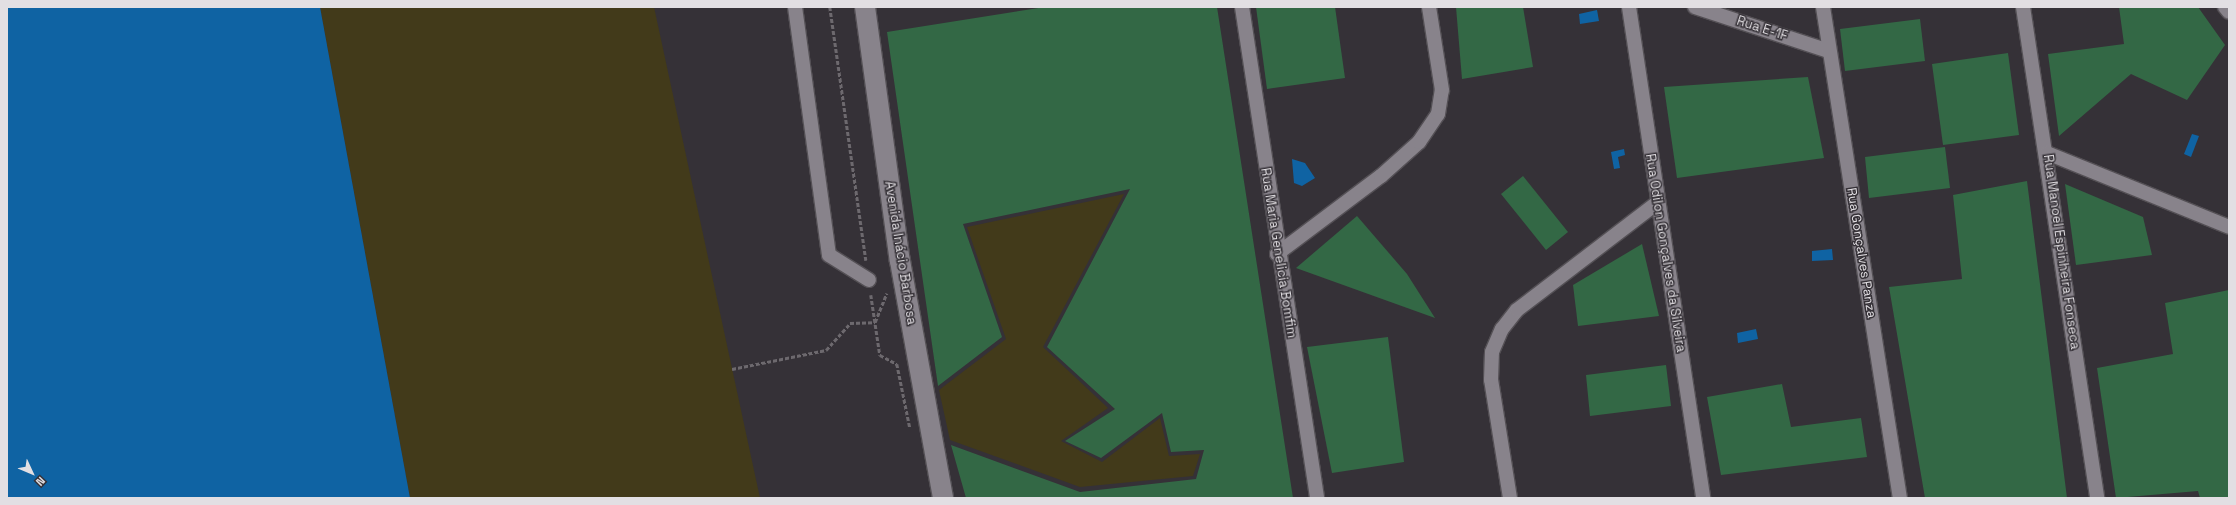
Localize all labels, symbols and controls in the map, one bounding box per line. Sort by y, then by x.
street label: Rua E-1F [1735,13,1789,45]
street label: Rua Odilon Gonçalves da Silveira [1642,153,1688,353]
street label: Rua Manoel Espinheira Fonseca [2040,154,2082,350]
street label: Rua Maria Genelicia Bomfim [1257,167,1299,339]
street label: Avenida Inácio Barbosa [881,180,919,326]
street label: Rua Gonçalves Panza [1843,187,1879,319]
north arrow [12,453,52,493]
text: N [33,474,48,489]

